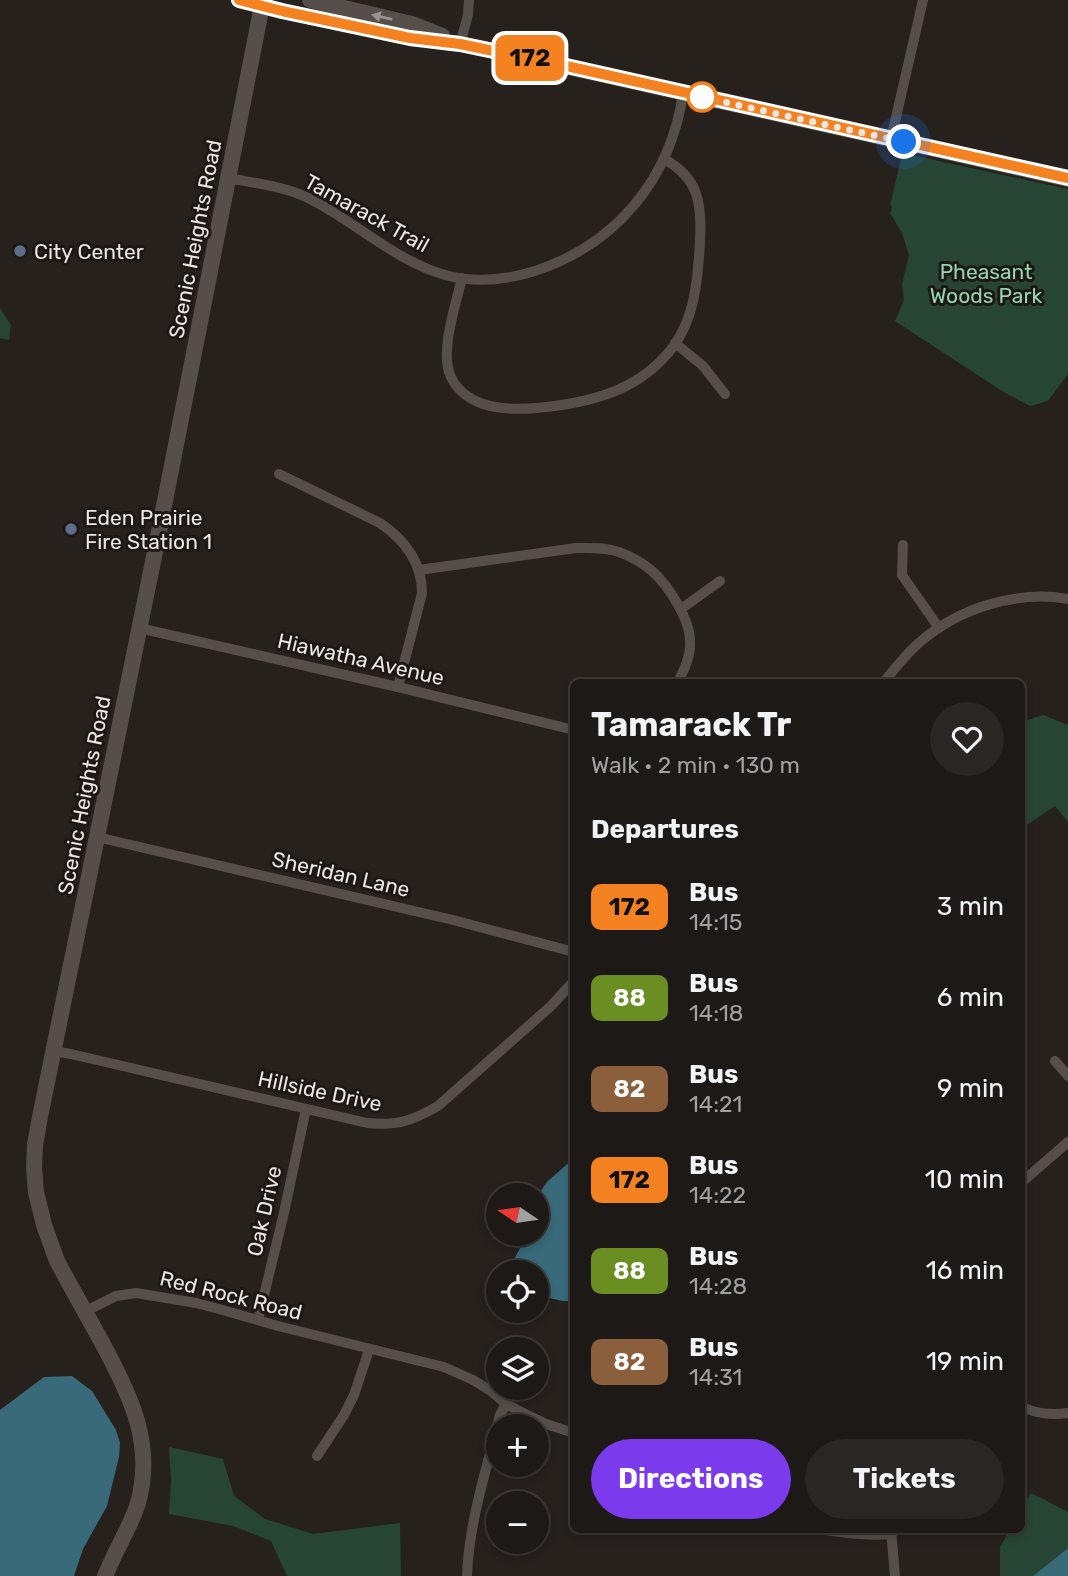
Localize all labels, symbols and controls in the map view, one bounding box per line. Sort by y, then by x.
one-way arrow [371,11,393,22]
line badge: 172 [490,35,570,81]
text: 172 [509,44,551,72]
unlabelled marker [687,82,717,112]
your location [886,124,921,159]
street label: Scenic Heights Road [163,138,227,340]
street label: Tamarack Trail [300,169,434,257]
place label: City Center [34,239,144,264]
marker: City Center [12,243,28,259]
park label: Pheasant Woods Park [930,259,1042,308]
place label: Eden Prairie Fire Station 1 [85,505,212,554]
marker: Eden Prairie Fire Station 1 [63,521,79,537]
street label: Hiawatha Avenue [275,628,447,690]
street label: Scenic Heights Road [52,694,116,896]
button: heart [930,702,1004,776]
text: Tamarack Tr [591,705,791,744]
text: Walk · 2 min · 130 m [591,751,800,779]
text: Departures [591,814,739,845]
street label: Sheridan Lane [270,846,412,902]
text: Bus [689,877,738,908]
text: 3 min [937,891,1004,922]
text: 172 [609,893,650,921]
text: 14:15 [689,908,743,936]
text: Bus [689,968,738,999]
text: 6 min [937,982,1004,1013]
text: 88 [613,984,646,1012]
text: 14:18 [689,999,744,1027]
text: Bus [689,1059,738,1090]
street label: Hillside Drive [256,1066,384,1116]
text: 9 min [937,1073,1004,1104]
text: 82 [614,1075,645,1103]
text: 14:21 [689,1090,742,1118]
text: Bus [689,1150,738,1181]
street label: Oak Drive [241,1163,287,1259]
text: 10 min [925,1164,1004,1195]
text: 172 [609,1166,650,1194]
text: 14:22 [689,1181,746,1209]
north arrow [486,1183,550,1246]
map controls [486,1183,549,1554]
text: Bus [689,1241,738,1272]
text: 16 min [926,1255,1004,1286]
text: 88 [613,1257,646,1285]
button: locate [486,1260,549,1323]
street label: Red Rock Road [157,1265,305,1325]
text: 14:28 [689,1272,747,1300]
text: Bus [689,1332,738,1363]
button: layers [486,1337,549,1400]
text: 19 min [926,1346,1004,1377]
text: 82 [614,1348,645,1376]
text: 14:31 [689,1363,742,1391]
button: + [486,1414,549,1477]
button: Directions [591,1439,791,1519]
button: Tickets [805,1439,1004,1519]
button: − [486,1491,549,1554]

